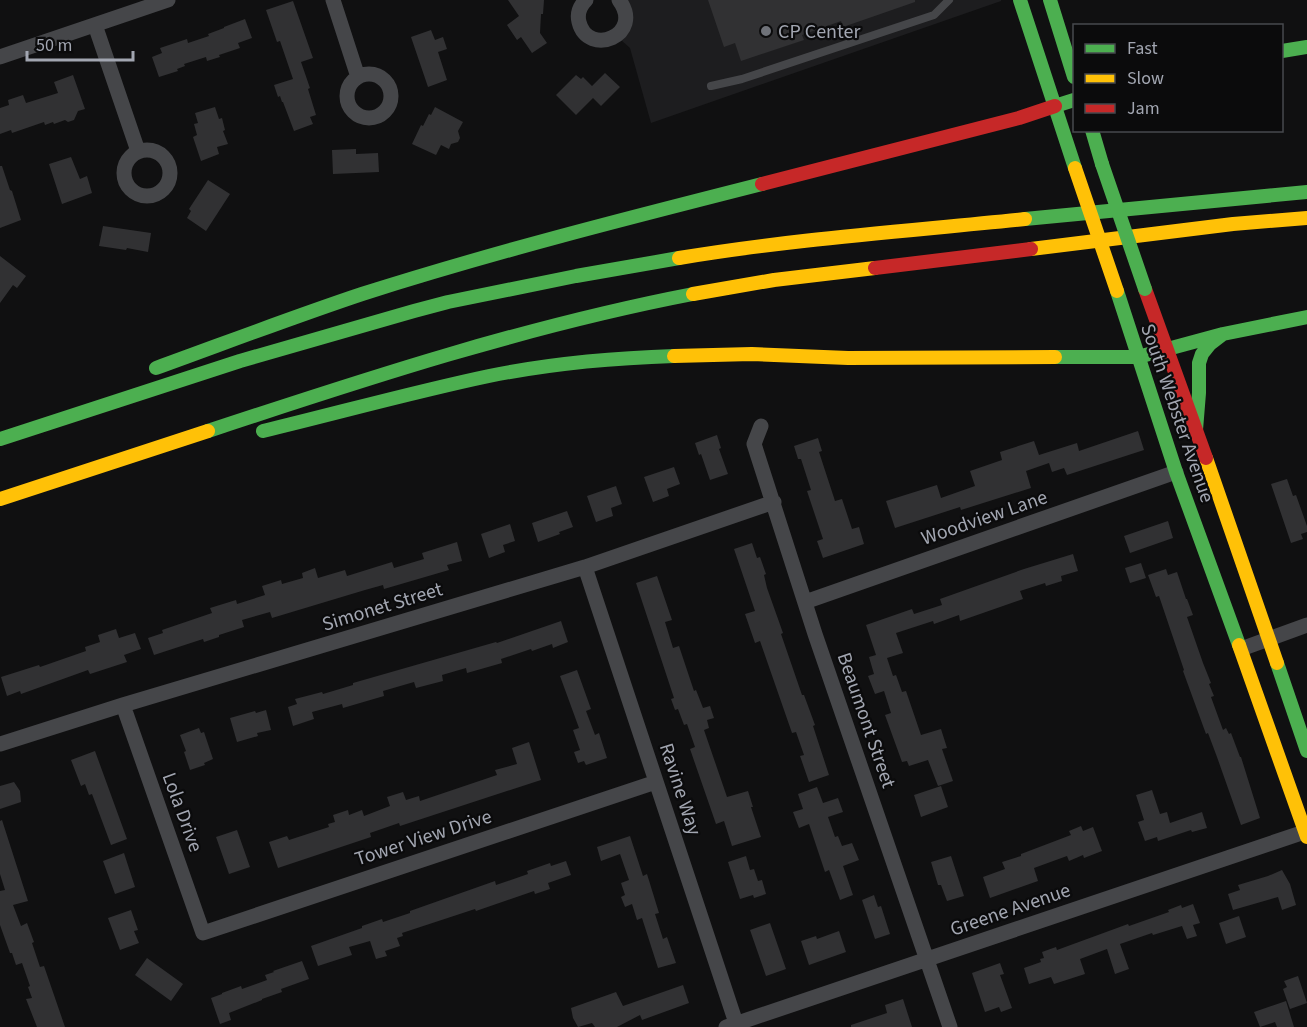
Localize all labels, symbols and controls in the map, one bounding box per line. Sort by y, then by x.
place label: CP Center [778,18,860,46]
scale bar [27,24,134,62]
marker: CP Center [759,24,773,38]
legend [1073,24,1283,132]
text: 50 m [36,33,72,58]
text: Fast [1127,36,1158,61]
text: Slow [1127,66,1164,91]
text: Jam [1127,96,1160,121]
street label: South Webster Avenue [1133,320,1221,507]
street label: Woodview Lane [917,483,1051,553]
street label: Simonet Street [319,575,446,639]
street label: Beaumont Street [830,649,902,792]
street label: Ravine Way [652,740,708,840]
street label: Lola Drive [155,769,209,856]
street label: Tower View Drive [351,803,495,873]
street label: Greene Avenue [946,876,1074,944]

